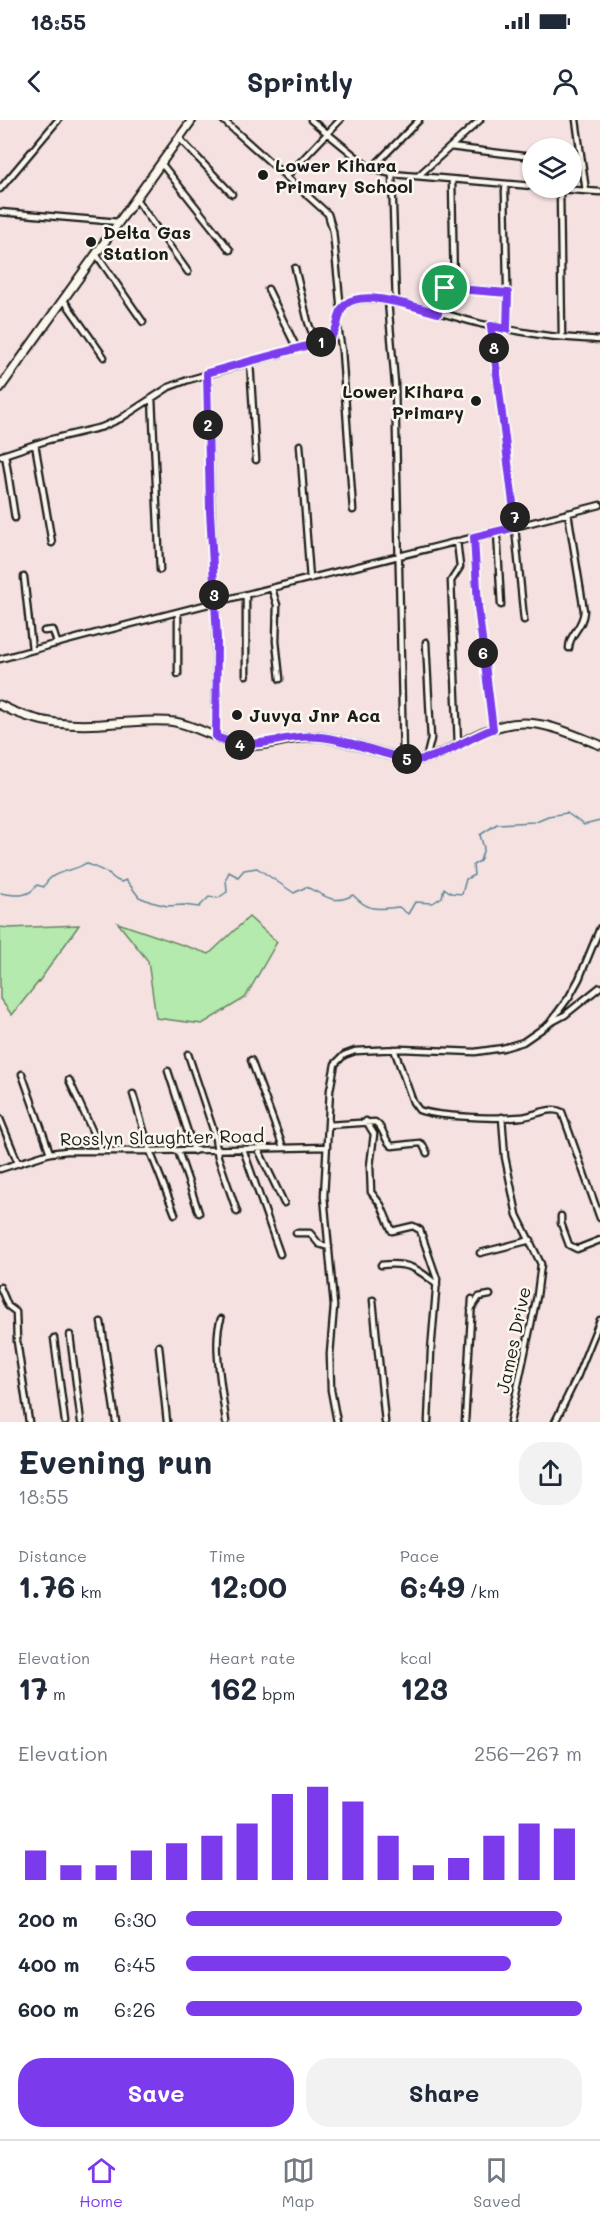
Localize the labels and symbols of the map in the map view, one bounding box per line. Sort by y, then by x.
place label: Lower Kihara Primary School [275,153,413,198]
marker: Lower Kihara Primary School [256,168,270,182]
place label: Delta Gas Station [103,220,191,265]
marker: Delta Gas Station [84,235,98,249]
pin [419,262,470,313]
pin: 1 [306,327,336,357]
pin: 8 [479,333,509,363]
place label: Lower Kihara Primary [342,379,464,424]
marker: Lower Kihara Primary [469,394,483,408]
pin: 2 [193,410,223,440]
pin: 7 [500,502,530,532]
pin: 3 [199,580,229,610]
pin: 6 [468,638,498,668]
place label: Juvya Jnr Aca [249,703,381,727]
marker: Juvya Jnr Aca [230,708,244,722]
pin: 4 [225,730,255,760]
pin: 5 [392,744,422,774]
street label: Rosslyn Slaughter Road [60,1123,264,1151]
street label: James Drive [490,1284,536,1396]

